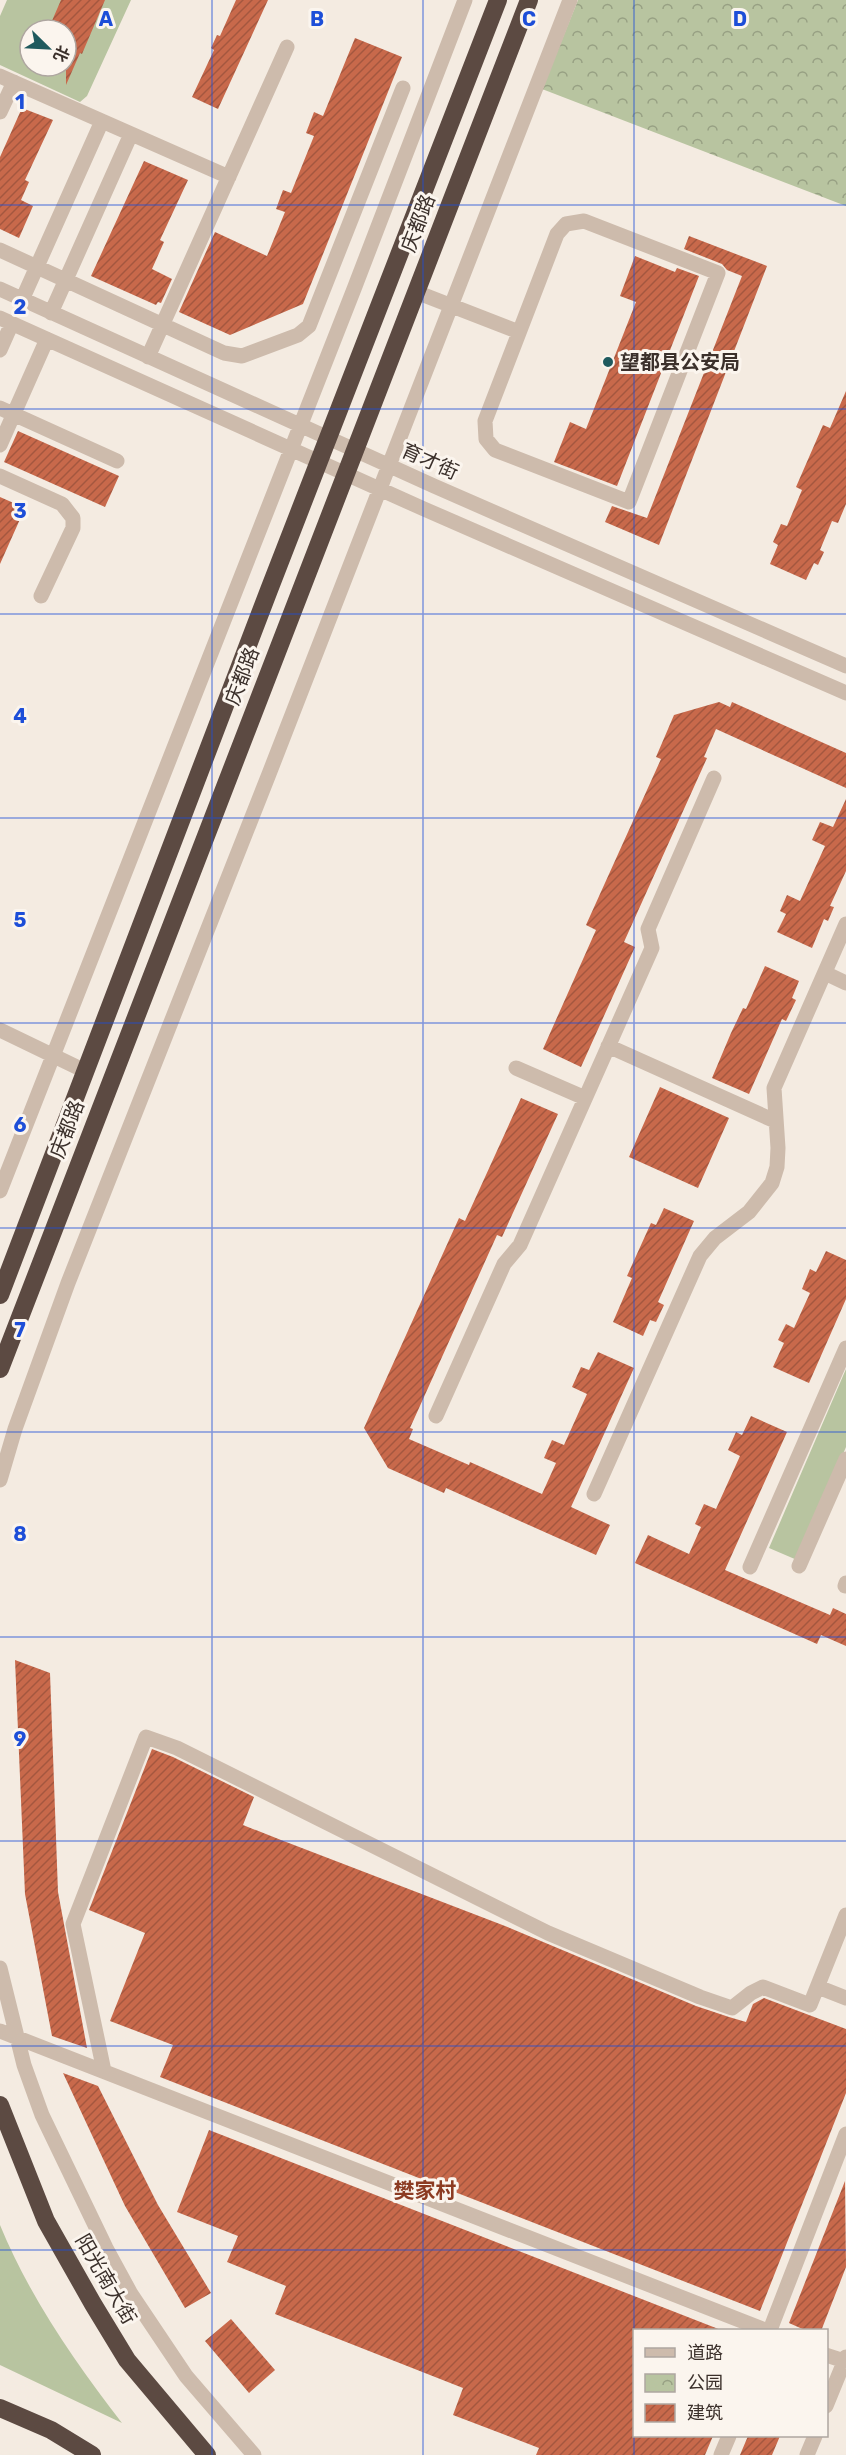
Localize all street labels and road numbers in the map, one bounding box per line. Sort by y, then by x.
street label: 庆都路 [396,191,440,255]
street label: 育才街 [398,438,462,484]
street label: 庆都路 [220,644,264,708]
street label: 庆都路 [45,1097,89,1161]
street label: 阳光南大街 [71,2230,141,2328]

